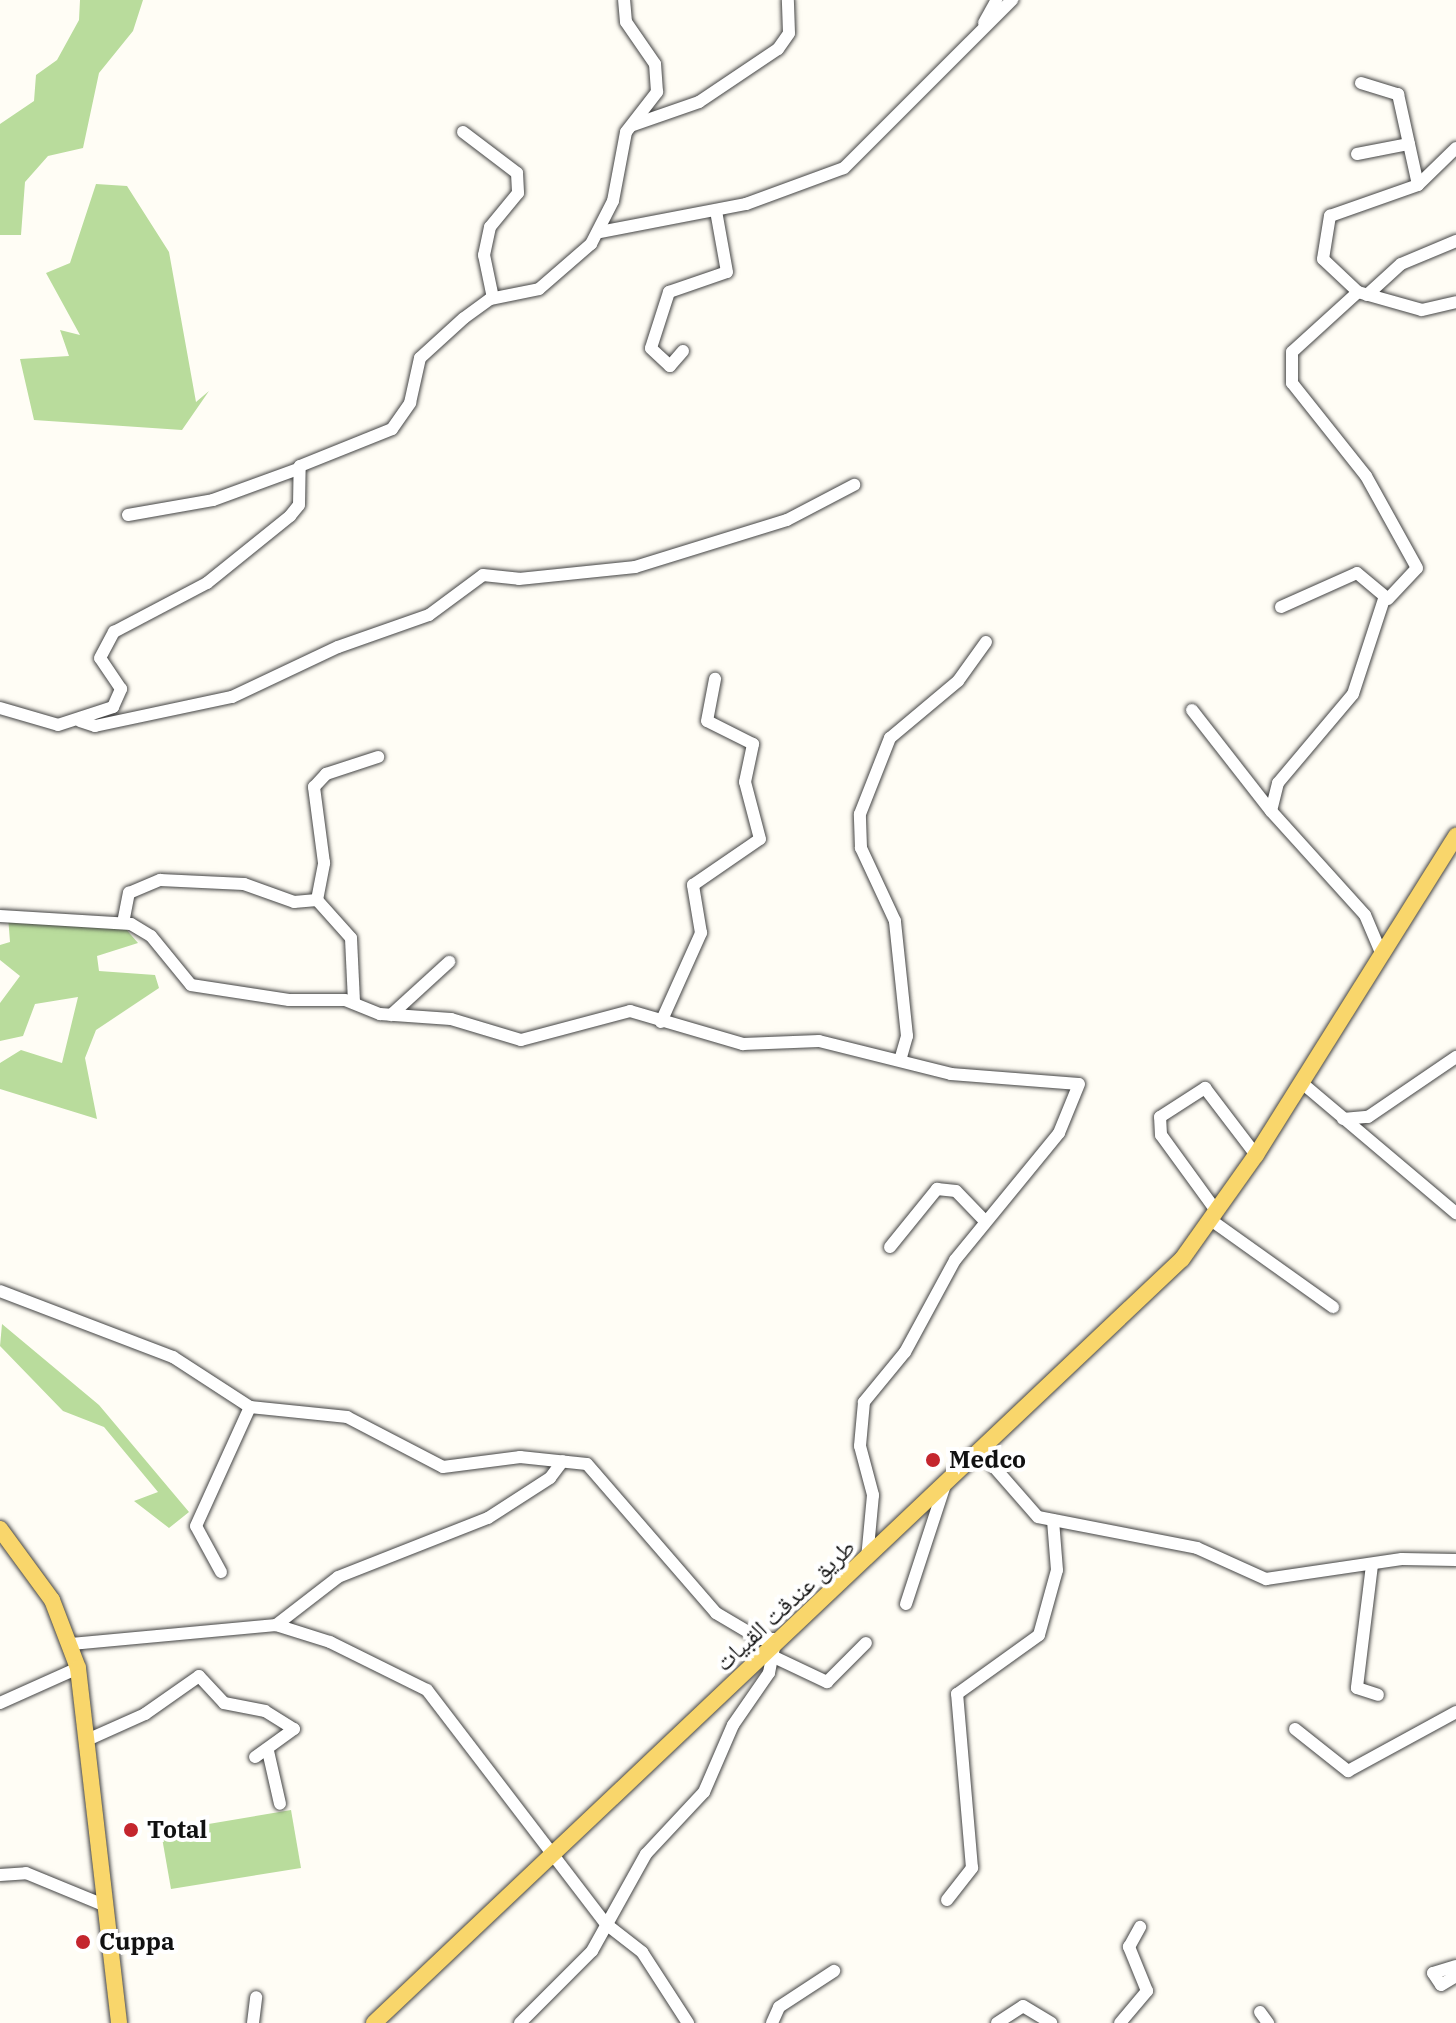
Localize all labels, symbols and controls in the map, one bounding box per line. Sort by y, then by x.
place label: Medco [949,1446,1026,1474]
marker: Medco [924,1451,942,1469]
street label: طريق عندقت القبيات [709,1533,861,1677]
place label: Total [147,1816,207,1844]
marker: Total [122,1821,140,1839]
place label: Cuppa [99,1928,175,1956]
marker: Cuppa [74,1933,92,1951]

